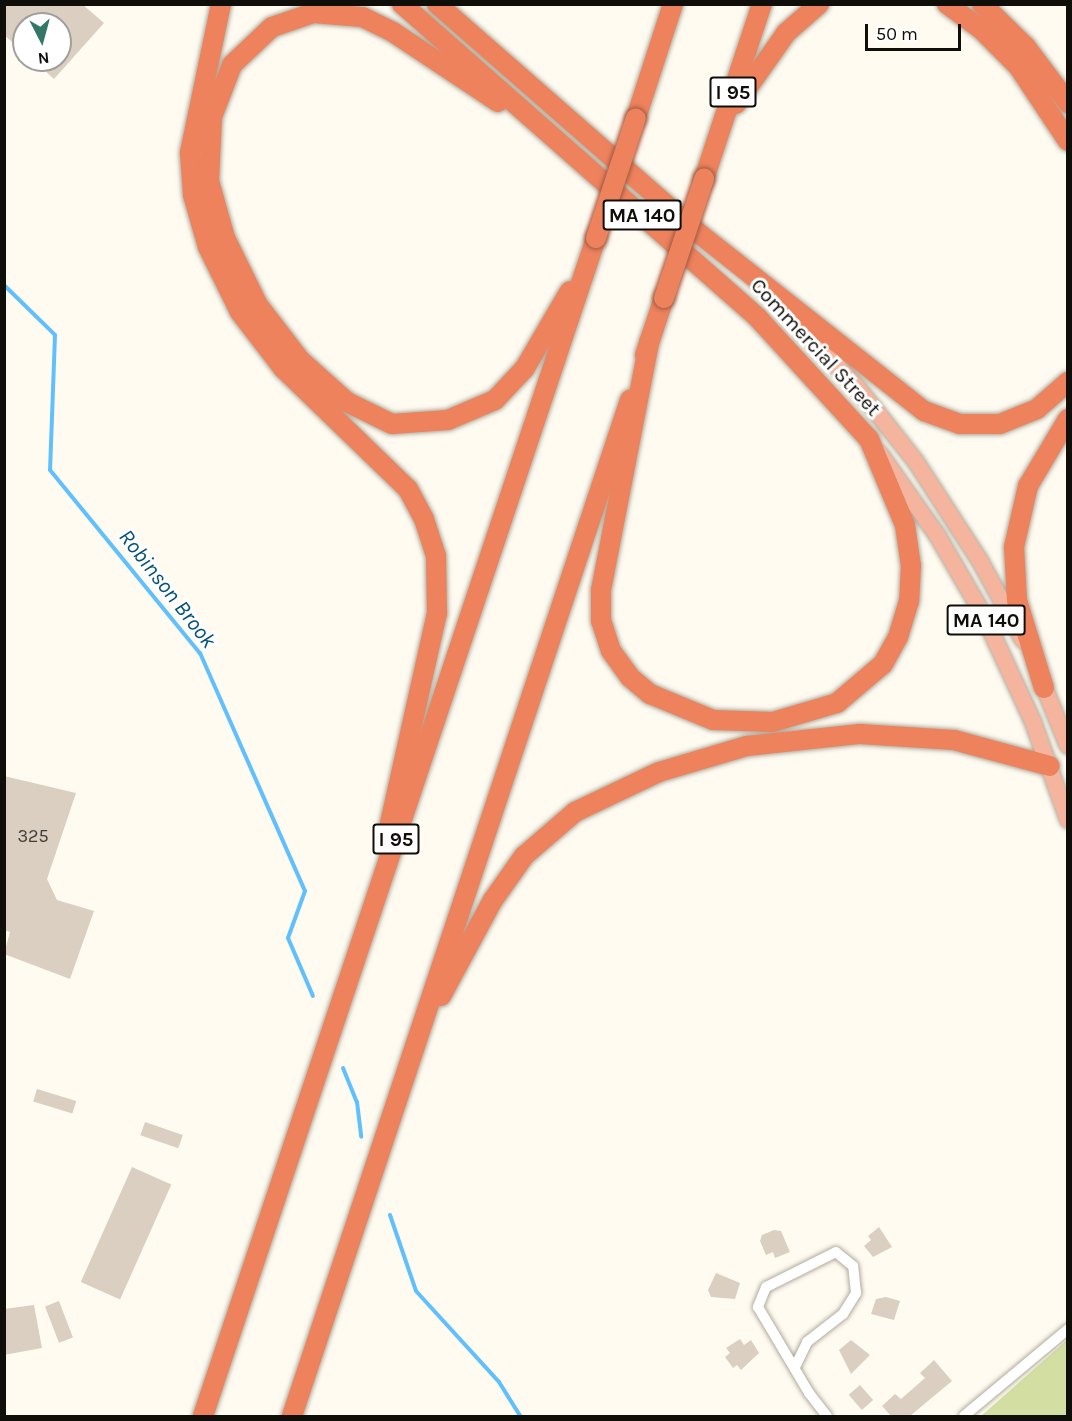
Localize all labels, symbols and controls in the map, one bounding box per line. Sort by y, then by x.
north arrow [12,12,72,72]
scale bar [868,12,964,50]
text: 50 m [876,23,918,45]
text: N [37,48,50,68]
road number: I 95 [709,75,757,109]
road number: MA 140 [602,198,682,232]
street label: Commercial Street [746,273,886,421]
water label: Robinson Brook [113,525,221,653]
road number: MA 140 [946,603,1026,637]
road number: I 95 [372,822,420,856]
house number: 325 [17,825,49,847]

